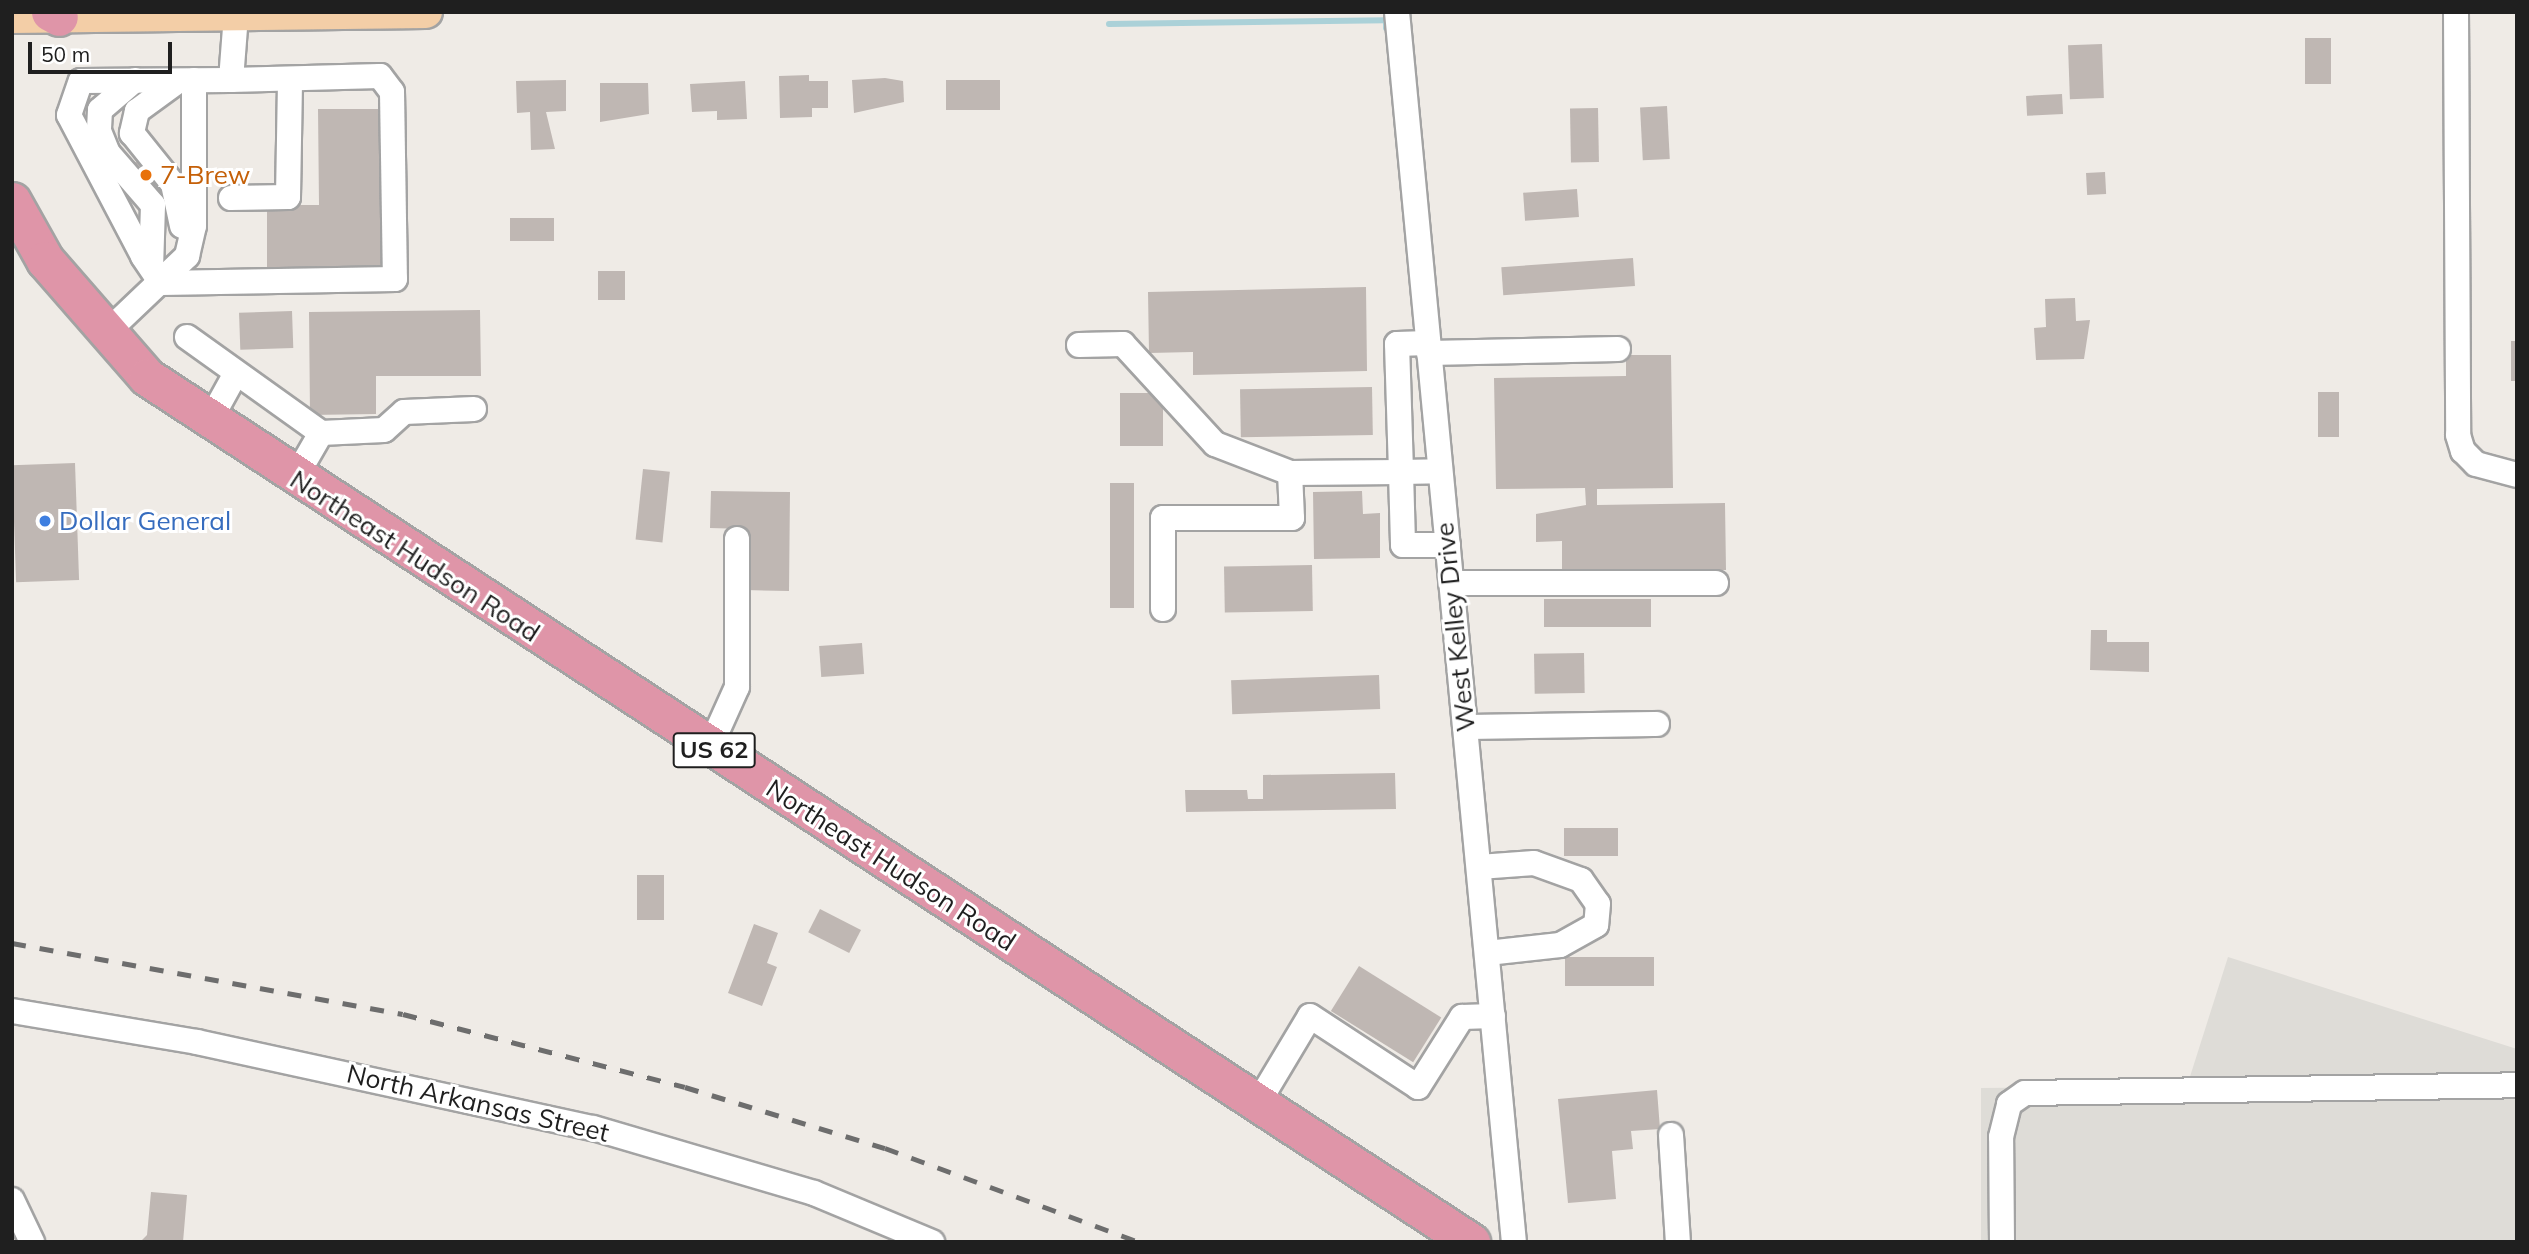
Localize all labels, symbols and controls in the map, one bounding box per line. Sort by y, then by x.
scale bar [32,28,175,72]
text: 50 m [41,41,90,67]
place label: 7-Brew [160,159,250,191]
marker: 7-Brew [138,167,154,183]
street label: Northeast Hudson Road [284,464,546,648]
place label: Dollar General [59,505,231,537]
marker: Dollar General [37,513,53,529]
street label: West Kelley Drive [1428,521,1482,733]
road number: US 62 [672,730,756,770]
street label: Northeast Hudson Road [760,773,1022,957]
street label: North Arkansas Street [344,1058,612,1148]

